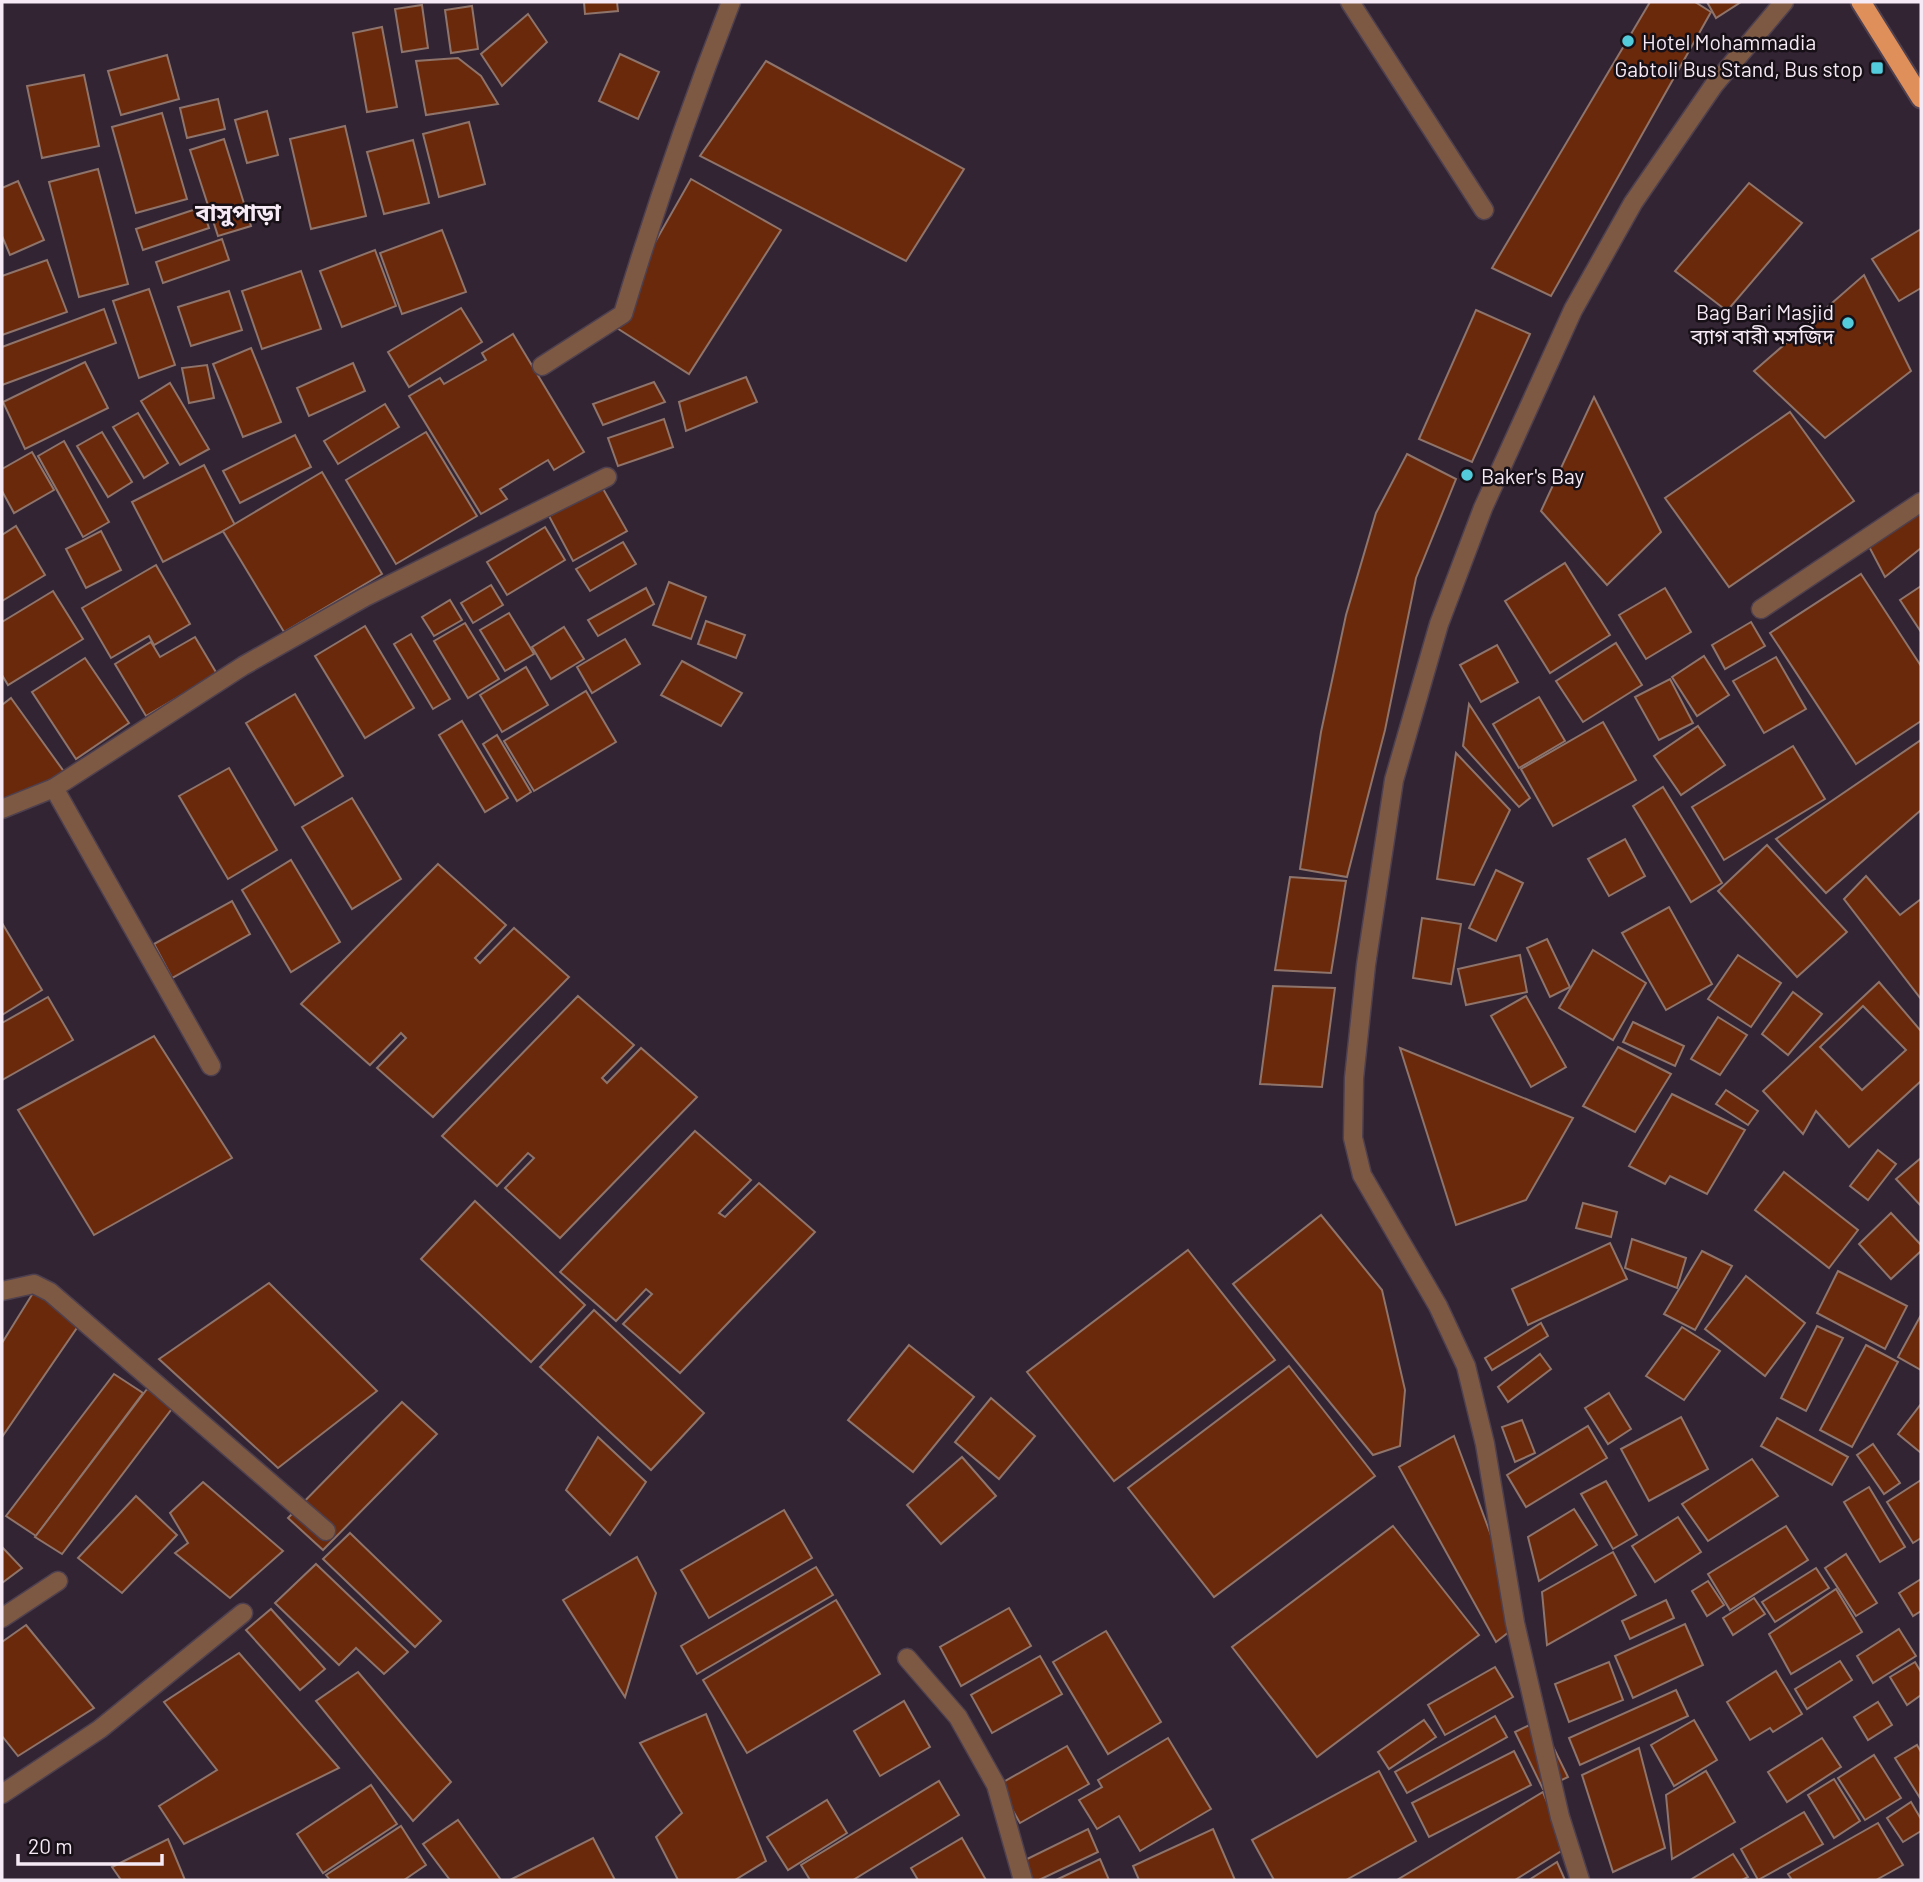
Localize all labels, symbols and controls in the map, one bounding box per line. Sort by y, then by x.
place label: Hotel Mohammadia [1642,29,1816,54]
marker: Hotel Mohammadia [1620,33,1636,49]
place label: Gabtoli Bus Stand, Bus stop [1615,56,1863,81]
marker: Gabtoli Bus Stand, Bus stop [1869,60,1885,76]
district label: বাসুপাড়া [194,197,282,227]
place label: Bag Bari Masjid ব্যাগ বারী মসজিদ [1690,299,1834,348]
marker: Bag Bari Masjid ব্যাগ বারী মসজিদ [1840,315,1856,331]
place label: Baker's Bay [1481,463,1585,488]
marker: Baker's Bay [1459,467,1475,483]
scale bar [18,1822,161,1866]
text: 20 m [28,1833,73,1858]

